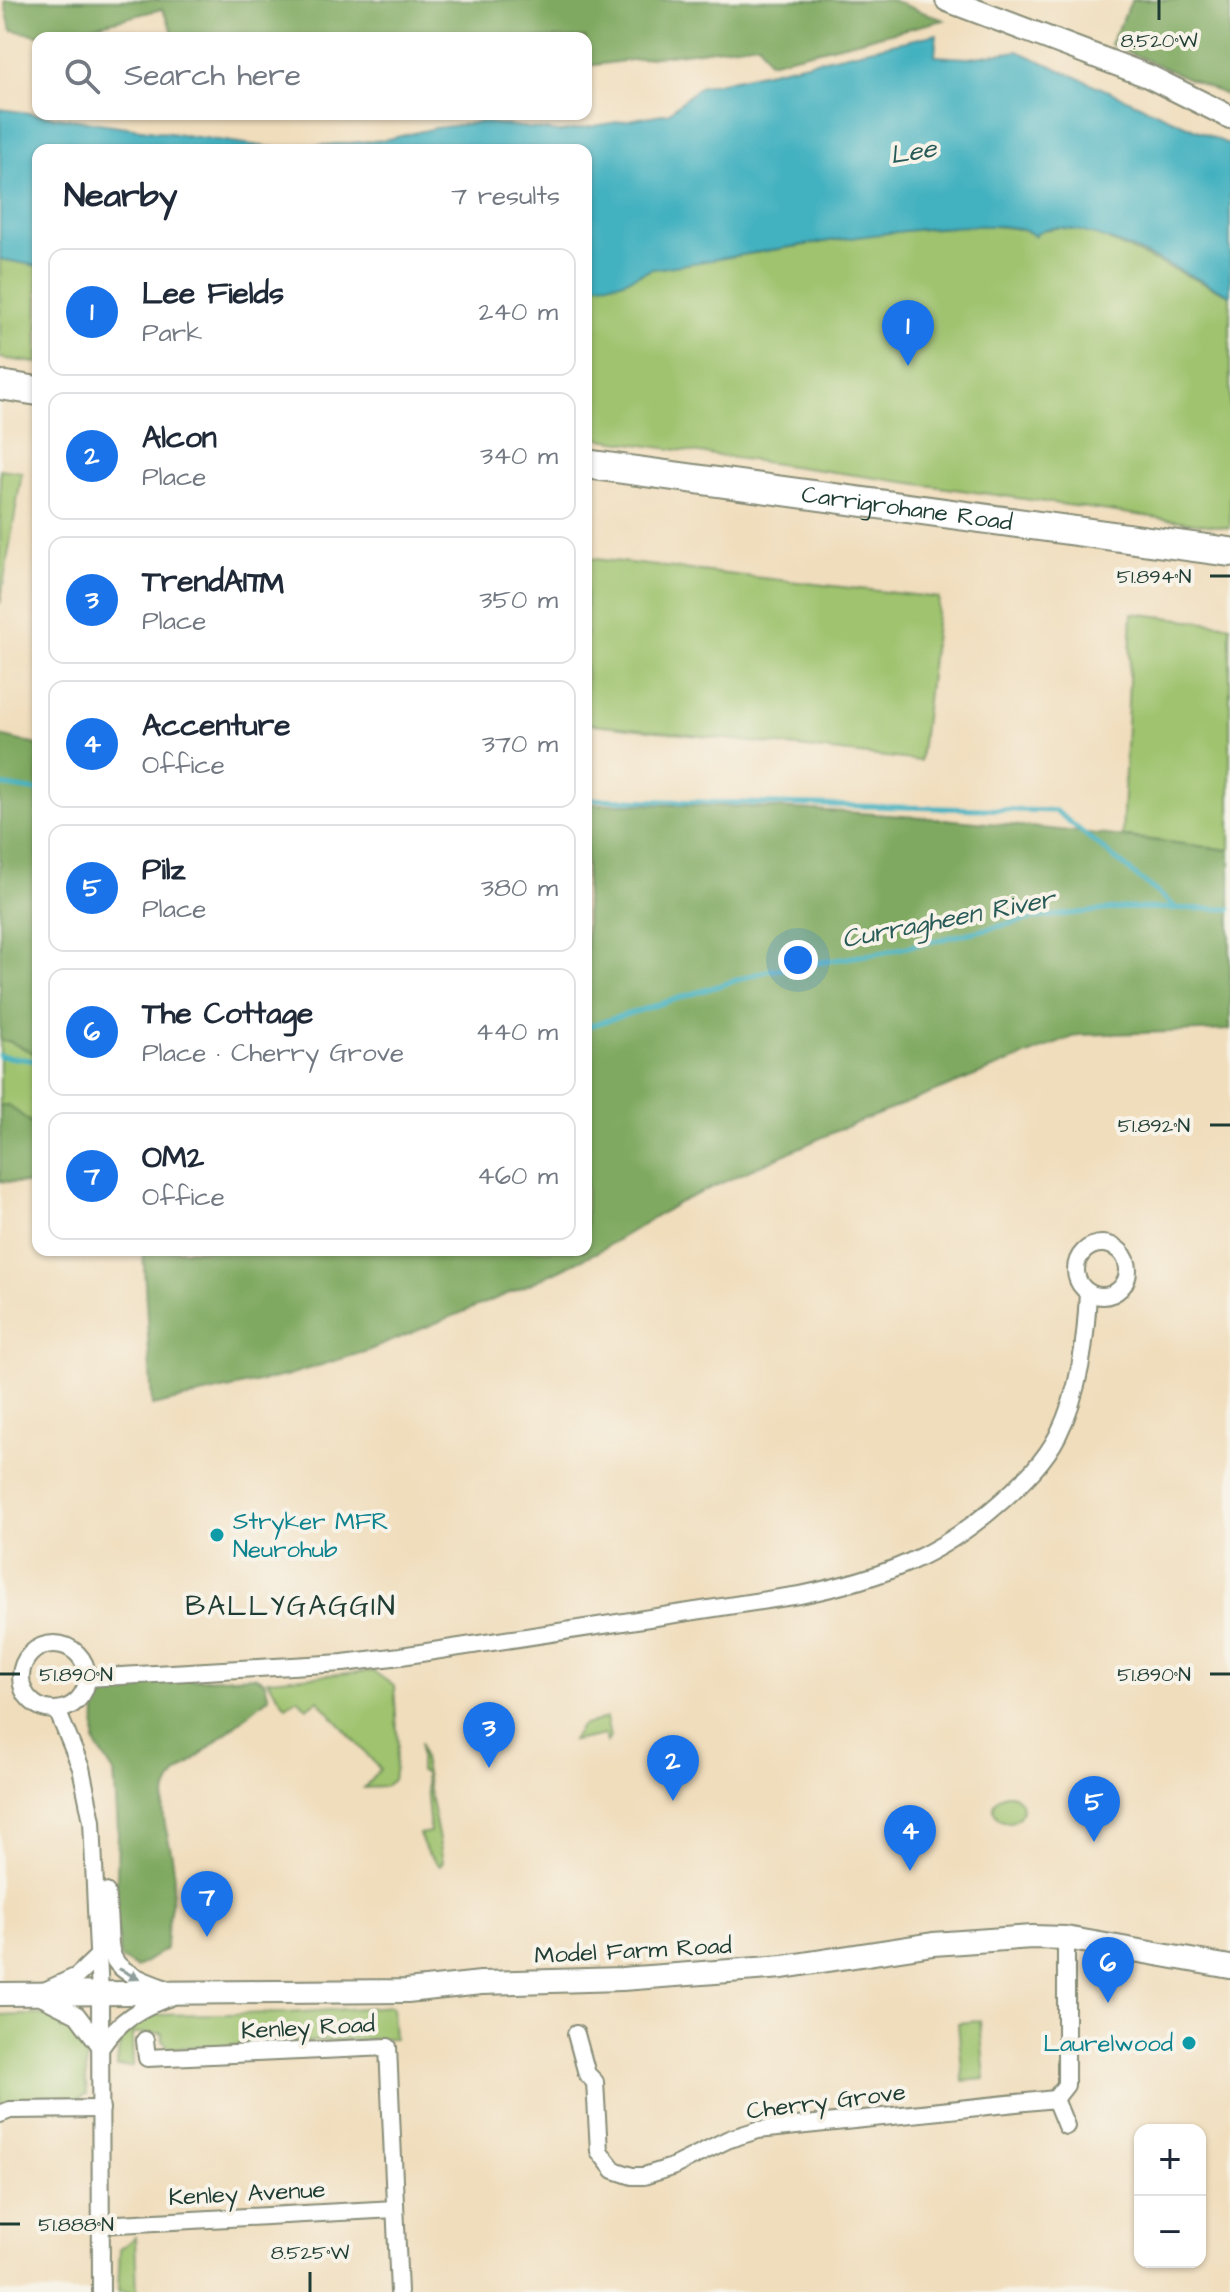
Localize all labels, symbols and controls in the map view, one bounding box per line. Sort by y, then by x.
text: 8.520°W [1120,27,1198,55]
search box [32,32,592,120]
icon: search [60,54,104,98]
text: Search here [124,55,301,97]
water label: Lee [887,130,941,174]
text: Nearby [64,172,178,220]
text: 7 results [451,178,560,214]
text: Lee Fields [142,273,284,315]
text: 1 [90,294,94,330]
text: 240 m [478,294,558,330]
pin: 1 [882,300,934,366]
text: Park [142,315,202,351]
text: Alcon [142,417,217,459]
text: 2 [85,438,99,474]
text: 340 m [480,438,558,474]
text: Place [142,459,206,495]
street label: Carrigrohane Road [799,478,1014,540]
text: TrendAI™ [142,561,284,603]
text: 51.894°N [1117,563,1191,591]
text: 3 [85,582,99,618]
text: 350 m [479,582,558,618]
text: Place [142,603,206,639]
text: Accenture [142,705,291,747]
text: 4 [83,726,101,762]
text: 370 m [482,726,558,762]
text: Office [142,747,225,783]
text: Pilz [142,849,185,891]
text: 5 [83,870,101,906]
text: 380 m [481,870,558,906]
water label: Curragheen River [839,880,1060,958]
text: Place [142,891,206,927]
your location [778,940,818,980]
text: The Cottage [142,993,313,1035]
text: 6 [84,1014,100,1050]
text: 440 m [476,1014,558,1050]
text: Place · Cherry Grove [142,1035,404,1071]
text: 51.892°N [1118,1112,1190,1140]
text: OM2 [142,1137,204,1179]
text: 7 [84,1158,100,1194]
text: 460 m [477,1158,558,1194]
text: Office [142,1179,225,1215]
place label: Stryker MFR Neurohub [233,1505,389,1567]
marker: Stryker MFR Neurohub [208,1526,226,1544]
district label: BALLYGAGGIN [185,1587,397,1626]
text: 51.890°N [39,1661,113,1689]
text: 51.890°N [1117,1661,1191,1689]
pin: 3 [463,1702,515,1768]
pin: 2 [647,1735,699,1801]
pin: 5 [1068,1776,1120,1842]
pin: 4 [884,1805,936,1871]
pin: 7 [181,1871,233,1937]
street label: Model Farm Road [534,1929,733,1973]
pin: 6 [1082,1937,1134,2003]
one-way arrow [118,1966,140,1980]
street label: Kenley Road [240,2008,376,2049]
place label: Laurelwood [1043,2027,1173,2061]
marker: Laurelwood [1180,2034,1198,2052]
street label: Cherry Grove [745,2075,908,2130]
map controls [1134,2124,1206,2268]
button: + [1134,2124,1206,2196]
street label: Kenley Avenue [168,2173,326,2216]
button: − [1134,2196,1206,2268]
text: 51.888°N [38,2211,114,2239]
text: 8.525°W [271,2239,350,2267]

